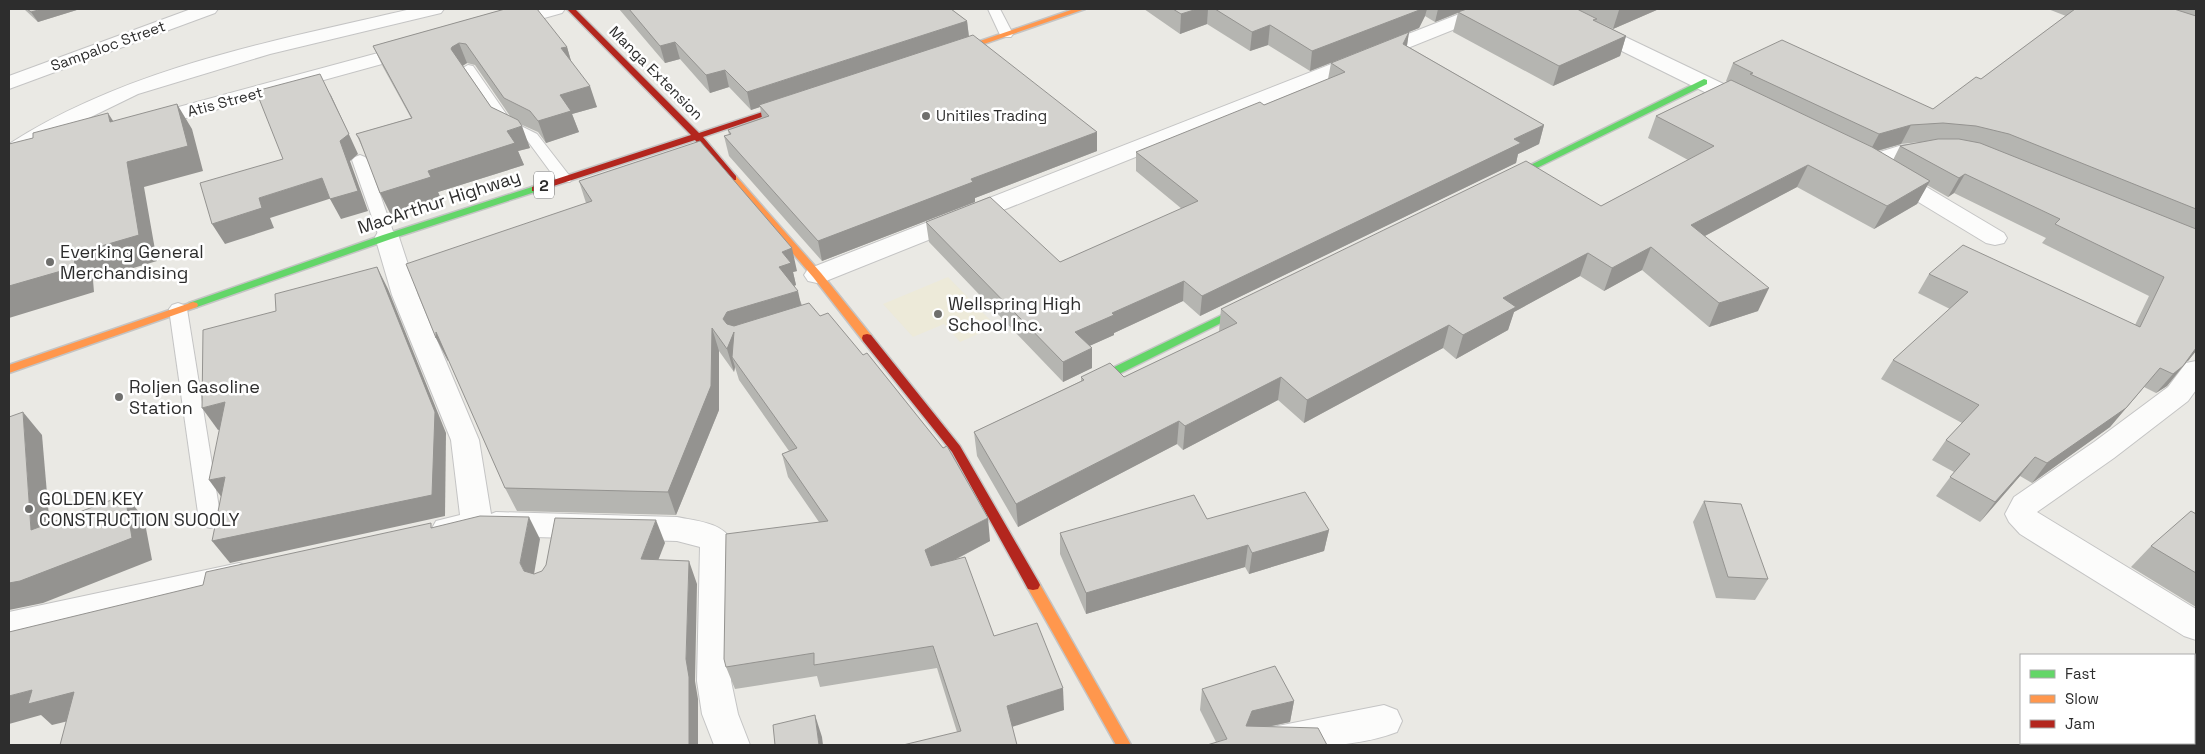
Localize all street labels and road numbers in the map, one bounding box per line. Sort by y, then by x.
street label: Sampaloc Street [48,16,168,75]
street label: Manga Extension [605,22,707,124]
street label: Atis Street [185,82,265,121]
street label: MacArthur Highway [354,164,523,239]
road number: 2 [534,172,554,198]

